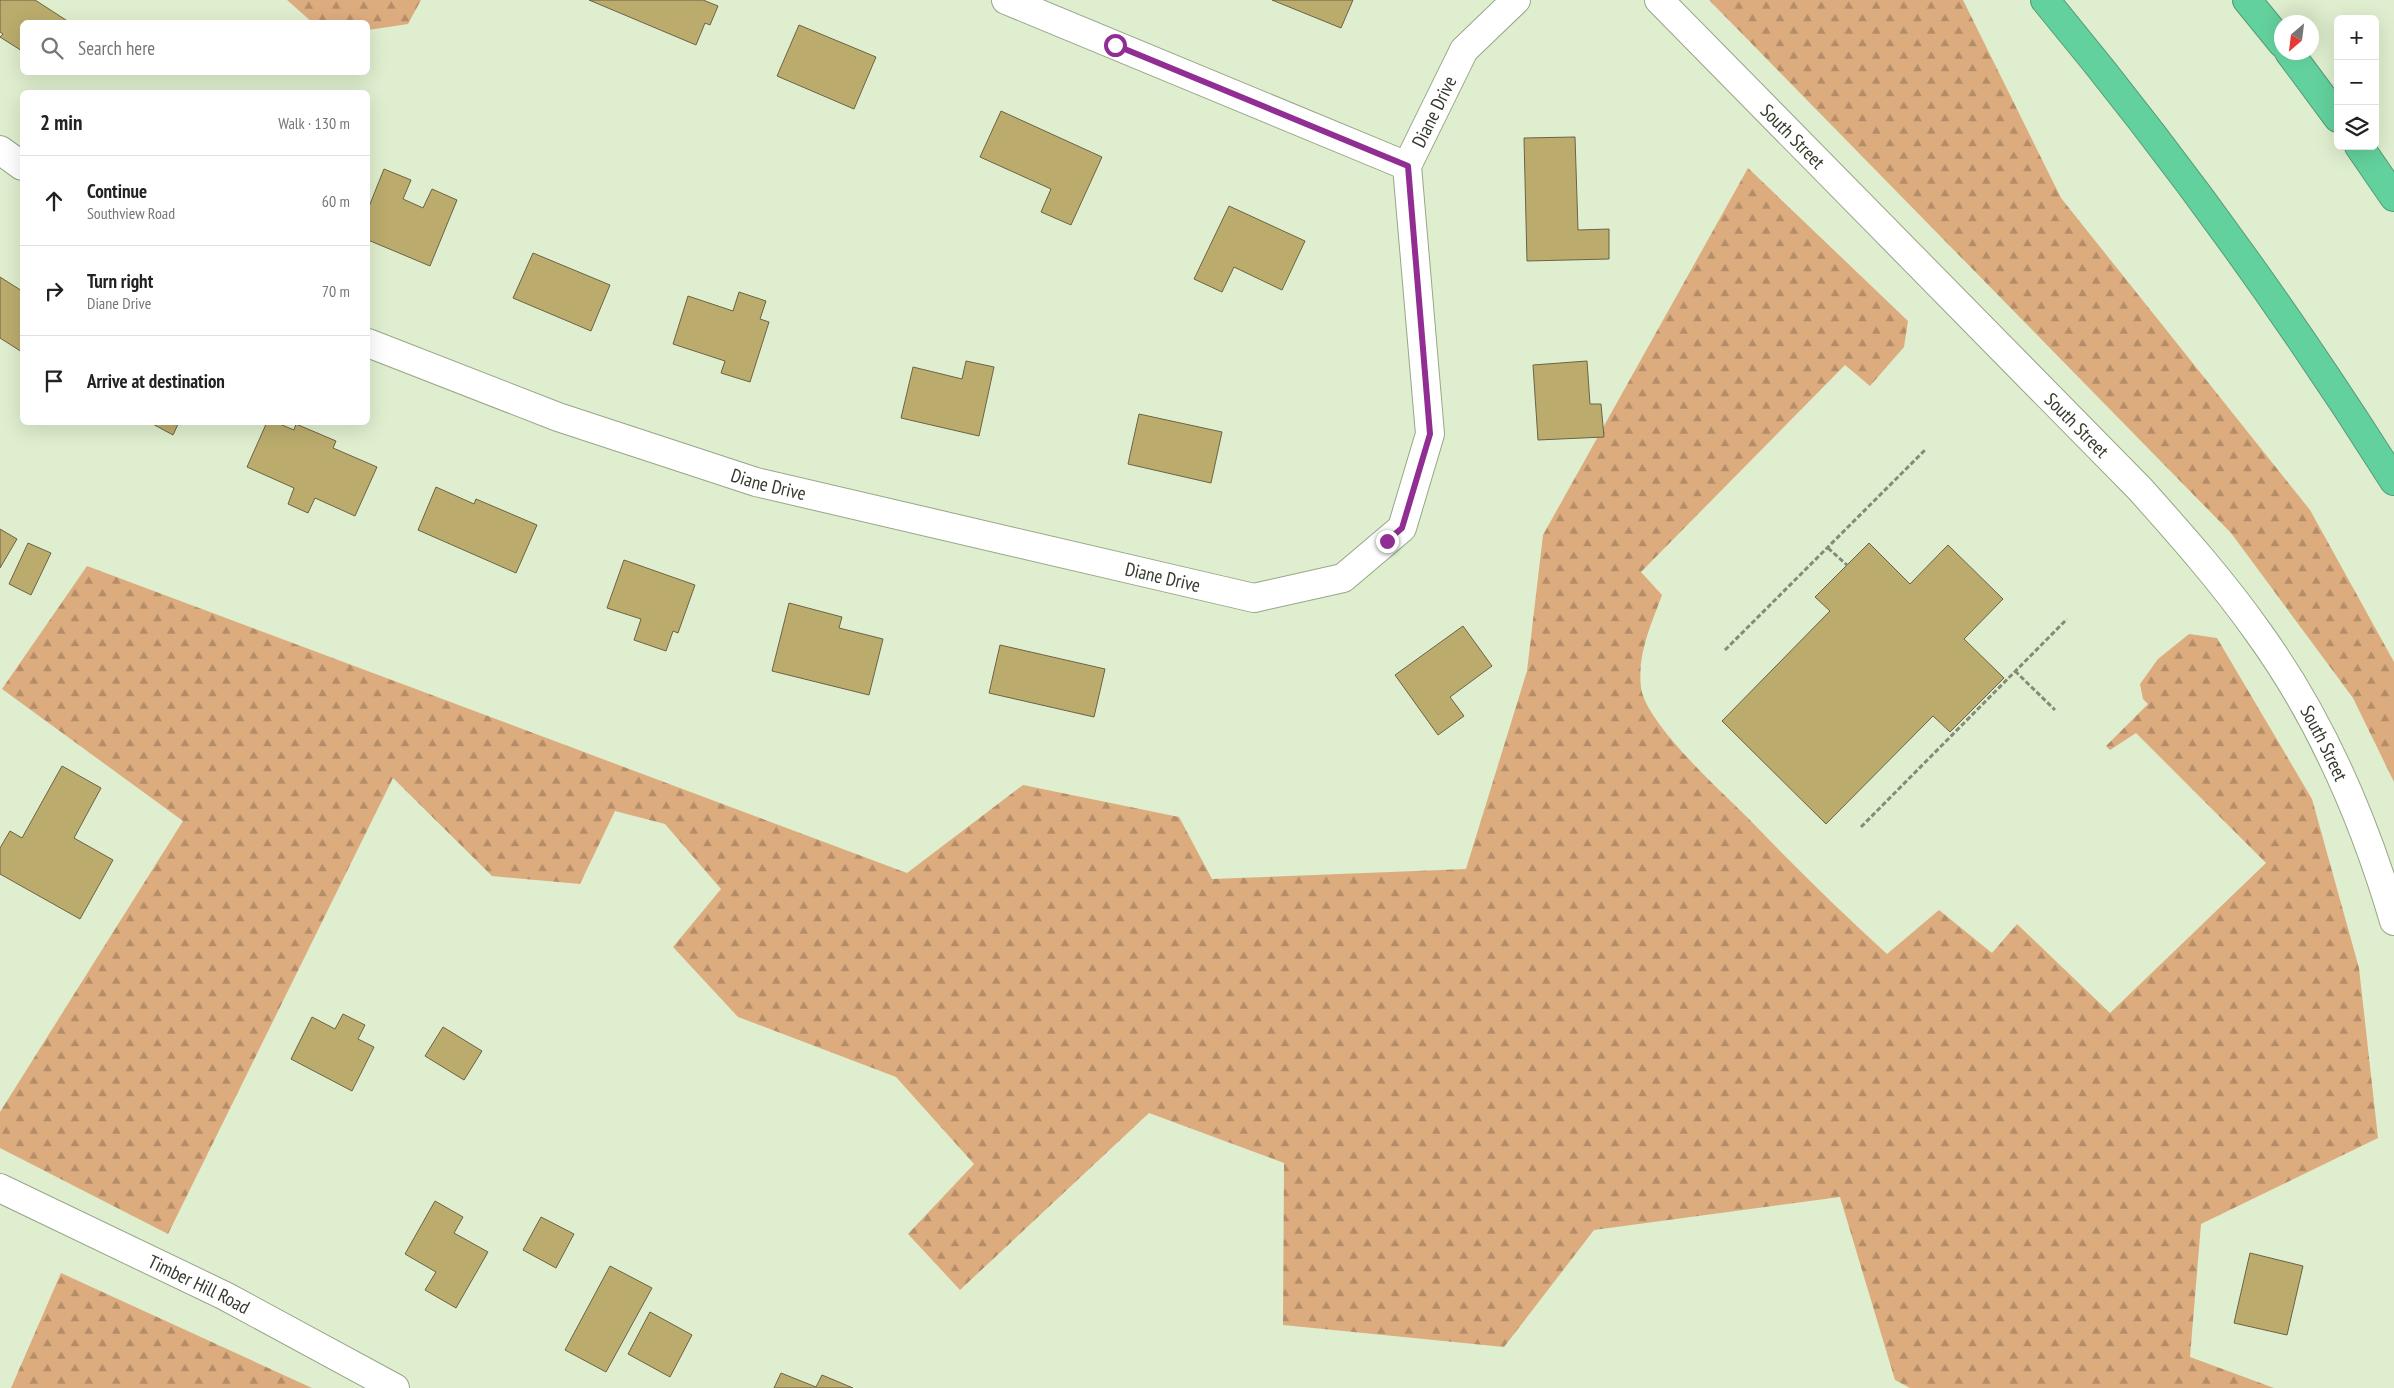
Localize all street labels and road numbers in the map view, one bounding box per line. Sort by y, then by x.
street label: Diane Drive [1406,72,1461,151]
street label: South Street [1756,99,1831,174]
street label: South Street [2040,387,2115,463]
street label: Diane Drive [728,463,808,505]
street label: Diane Drive [1123,556,1203,597]
street label: South Street [2295,701,2354,785]
street label: Timber Hill Road [144,1249,254,1319]

